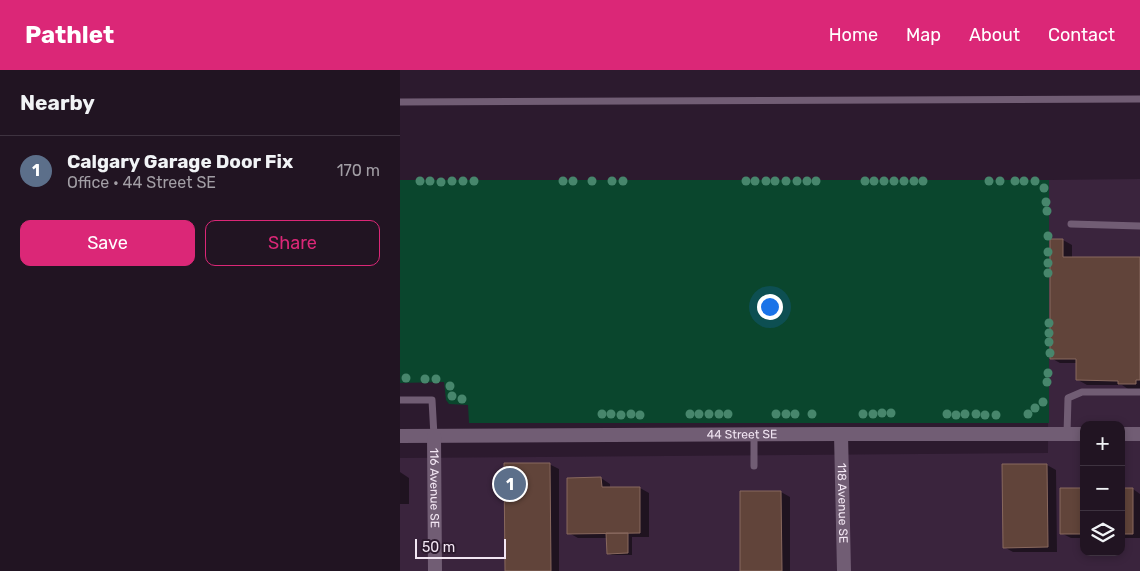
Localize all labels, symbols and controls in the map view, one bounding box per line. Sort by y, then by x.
text: Pathlet [25,21,114,49]
text: Home [829,24,878,46]
text: Map [906,24,941,46]
text: About [969,24,1020,46]
text: Contact [1048,24,1115,46]
text: Nearby [20,90,95,115]
text: Calgary Garage Door Fix [67,150,293,173]
text: 1 [32,161,40,180]
text: 170 m [337,161,380,180]
text: Office · 44 Street SE [67,173,216,192]
button: Save [20,220,195,266]
button: Share [205,220,380,266]
your location [757,294,783,320]
map controls [1080,421,1125,556]
button: + [1080,421,1125,466]
street label: 44 Street SE [707,427,777,442]
street label: 116 Avenue SE [427,448,442,528]
street label: 118 Avenue SE [835,463,850,543]
pin: 1 [494,465,526,503]
button: − [1080,466,1125,511]
button: layers [1080,511,1125,556]
scale bar [415,536,506,559]
text: 50 m [422,539,455,556]

